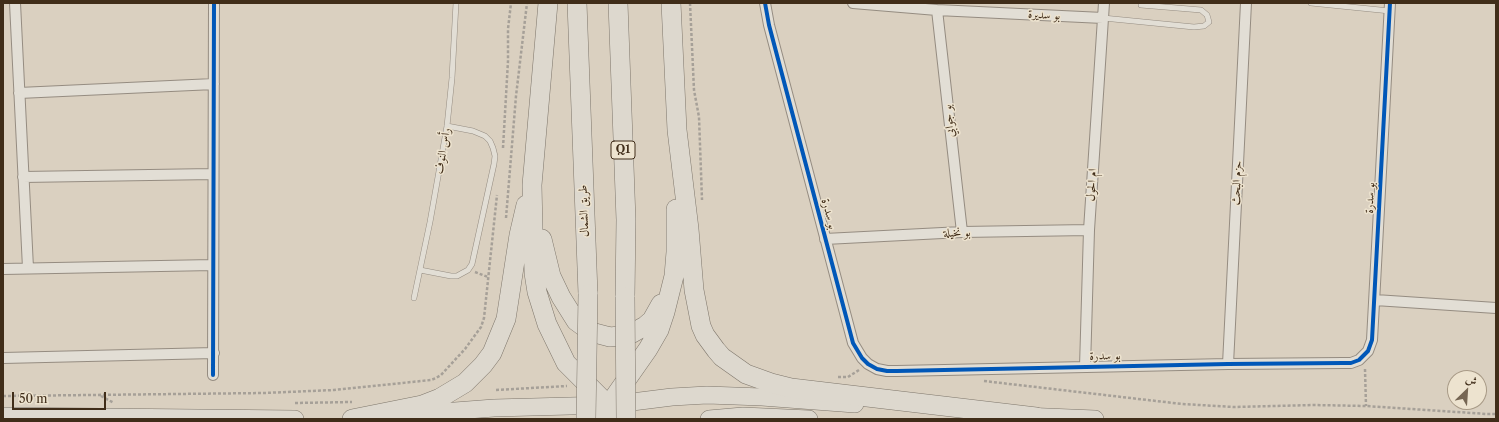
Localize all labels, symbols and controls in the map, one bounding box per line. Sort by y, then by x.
street label: بو سديرة [1028,7,1060,23]
street label: بو جوابي [940,104,958,138]
street label: رأس النوف [432,127,454,175]
road number: Q1 [611,141,635,159]
street label: حزم البحث [1229,160,1245,206]
street label: ام الحول [1084,168,1100,202]
street label: بو سدرة [1362,182,1378,214]
street label: طريق الشمال [576,185,592,237]
street label: بو سدرة [818,197,840,231]
street label: بو نخيلة [943,225,971,241]
street label: بو سدرة [1089,349,1121,363]
north arrow [1447,370,1487,410]
text: ش [1464,371,1480,389]
scale bar [14,384,108,410]
text: 50 m [19,391,48,406]

